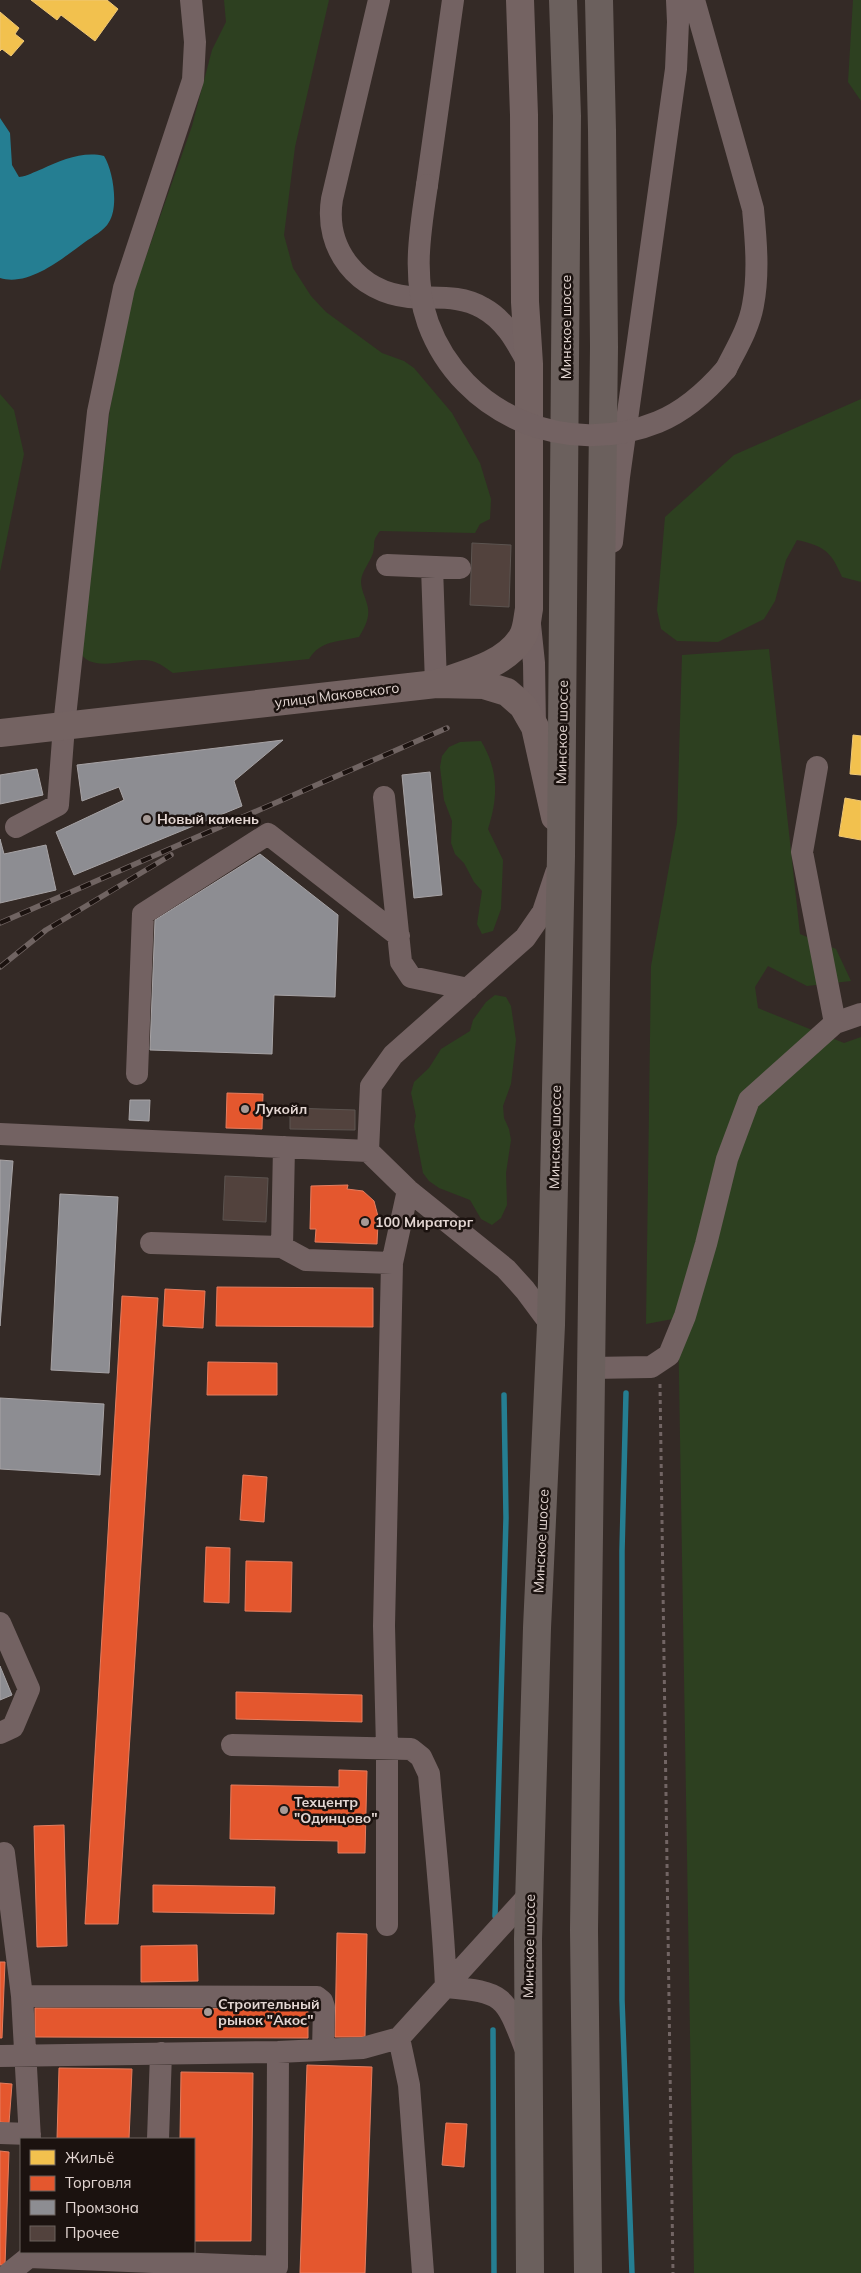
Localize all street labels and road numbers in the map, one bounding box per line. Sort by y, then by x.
street label: Минское шоссе [557,275,575,379]
street label: улица Маковского [274,678,400,712]
street label: Минское шоссе [552,679,572,784]
street label: Минское шоссе [545,1084,565,1189]
street label: Минское шоссе [529,1488,553,1594]
street label: Минское шоссе [519,1893,539,1998]

